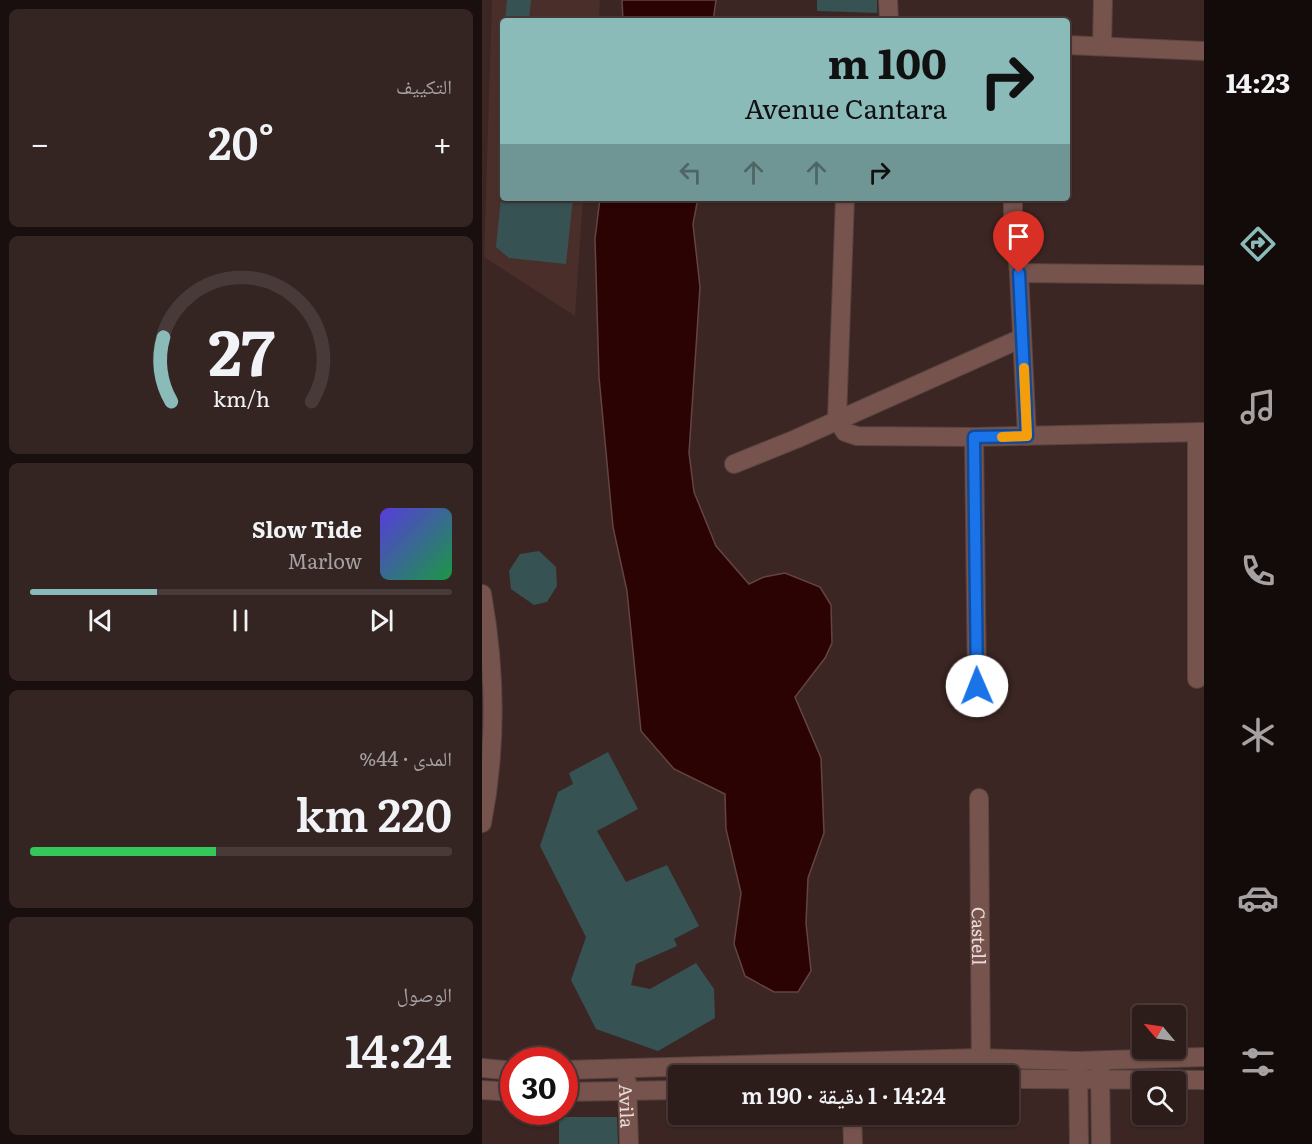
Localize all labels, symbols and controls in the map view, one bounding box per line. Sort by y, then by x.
text: 100 m [828,30,947,92]
icon: right [968,42,1046,120]
text: 14:23 [1226,61,1290,101]
text: التكييف [396,70,452,100]
text: Avenue Cantara [745,87,947,127]
text: 20° [208,107,274,174]
text: − [30,117,49,166]
text: + [433,117,452,166]
icon: left [674,156,707,189]
icon: ahead [737,156,770,189]
icon: ahead [800,156,833,189]
icon: right [863,156,896,189]
pin [993,211,1044,273]
icon: arrive [1002,220,1035,253]
icon: directions [1237,223,1279,265]
text: 27 [208,303,274,395]
text: km/h [212,382,270,414]
icon: music [1237,386,1279,428]
text: Slow Tide [252,512,362,545]
text: Marlow [287,545,362,575]
icon: phone [1237,550,1279,592]
icon: previous [84,604,117,637]
icon: pause [224,604,257,637]
icon: next [365,604,398,637]
position arrow [945,654,1009,718]
icon: climate [1237,714,1279,756]
text: المدى · 44% [359,742,452,772]
text: 220 km [295,779,452,846]
icon: car [1237,877,1279,919]
street label: Castell [966,907,994,965]
text: الوصول [397,978,452,1008]
north arrow [1132,1005,1186,1059]
map controls [1132,1005,1186,1125]
text: 14:24 [345,1015,452,1082]
icon: filters [1237,1041,1279,1083]
speed limit sign: 30 [500,1047,578,1125]
button: search [1132,1071,1186,1125]
text: 14:24 · 1 دقيقة · 190 m [741,1078,946,1111]
street label: Avila [614,1084,642,1129]

